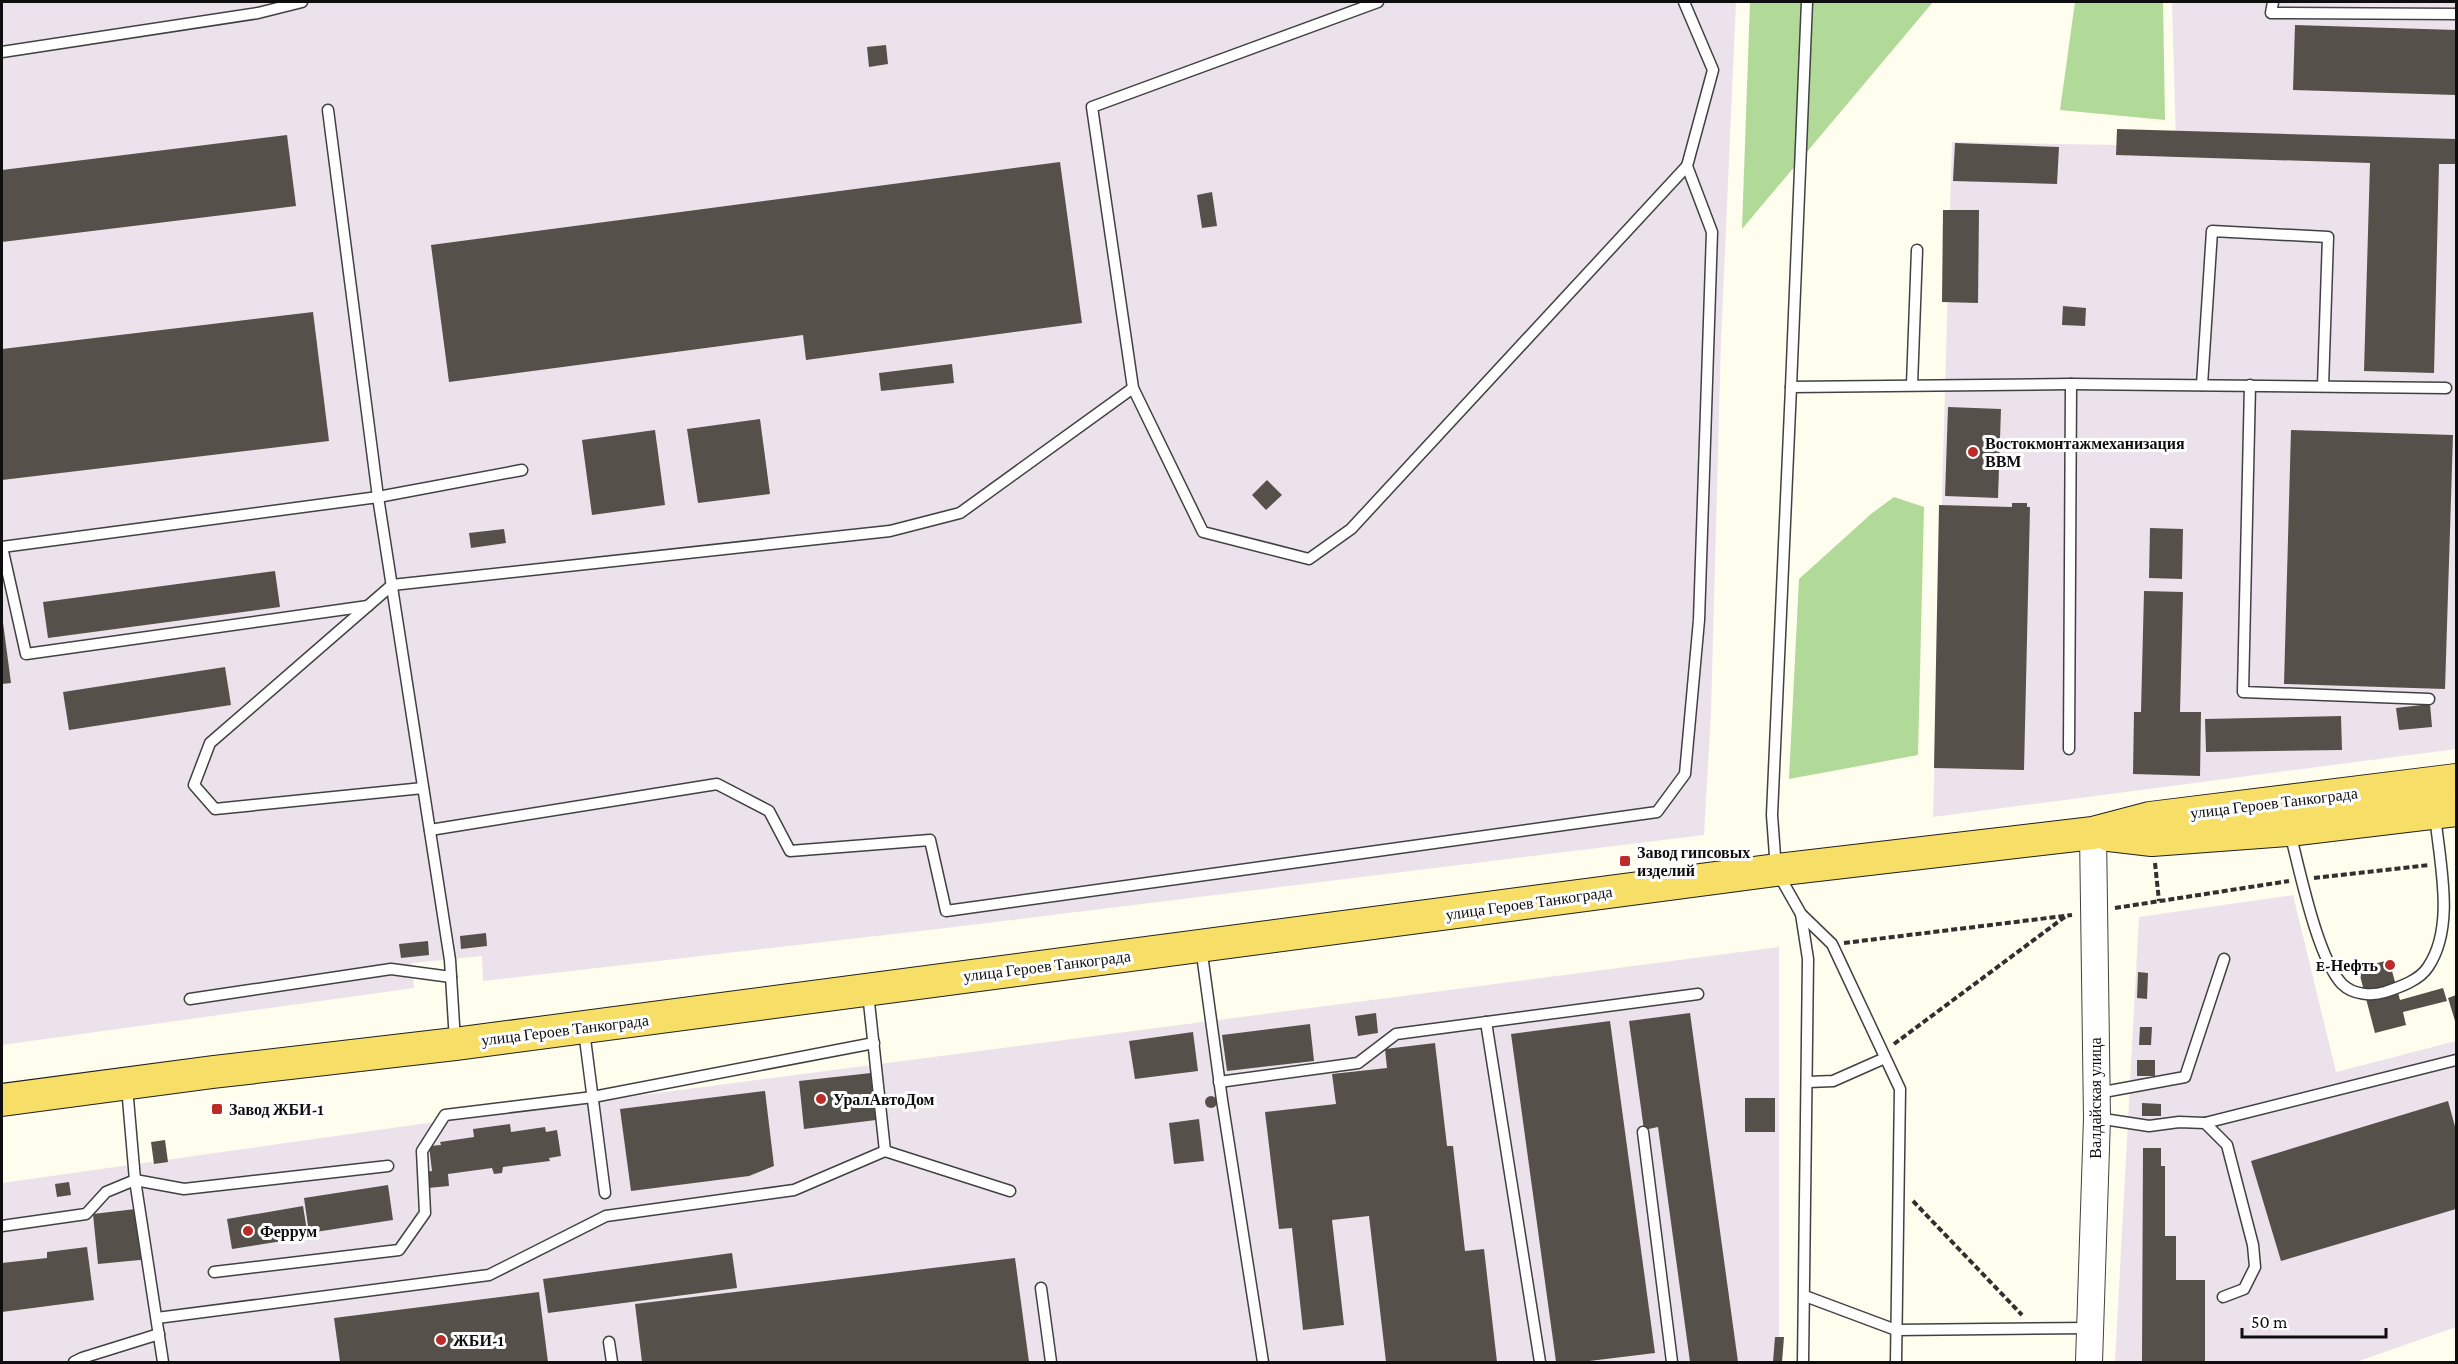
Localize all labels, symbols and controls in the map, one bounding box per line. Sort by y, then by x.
place label: Востокмонтажмеханизация ВВМ [1985,435,2185,470]
marker: Востокмонтажмеханизация ВВМ [1966,445,1980,459]
street label: улица Героев Танкограда [2189,784,2359,823]
place label: Завод гипсовых изделий [1637,844,1750,879]
marker: Завод гипсовых изделий [1618,854,1632,868]
street label: улица Героев Танкограда [1444,883,1614,924]
street label: улица Героев Танкограда [962,947,1132,986]
place label: E-Нефть [2316,957,2379,975]
marker: E-Нефть [2383,958,2397,972]
street label: улица Героев Танкограда [480,1011,650,1050]
street label: Валдайская улица [2087,1037,2105,1159]
place label: УралАвтоДом [833,1091,935,1109]
marker: УралАвтоДом [814,1092,828,1106]
place label: Завод ЖБИ-1 [229,1101,323,1118]
marker: Завод ЖБИ-1 [210,1102,224,1116]
place label: Феррум [260,1223,317,1241]
marker: Феррум [241,1224,255,1238]
scale bar [2242,1301,2386,1339]
text: 50 m [2251,1312,2288,1332]
place label: ЖБИ-1 [453,1332,504,1349]
marker: ЖБИ-1 [434,1333,448,1347]

